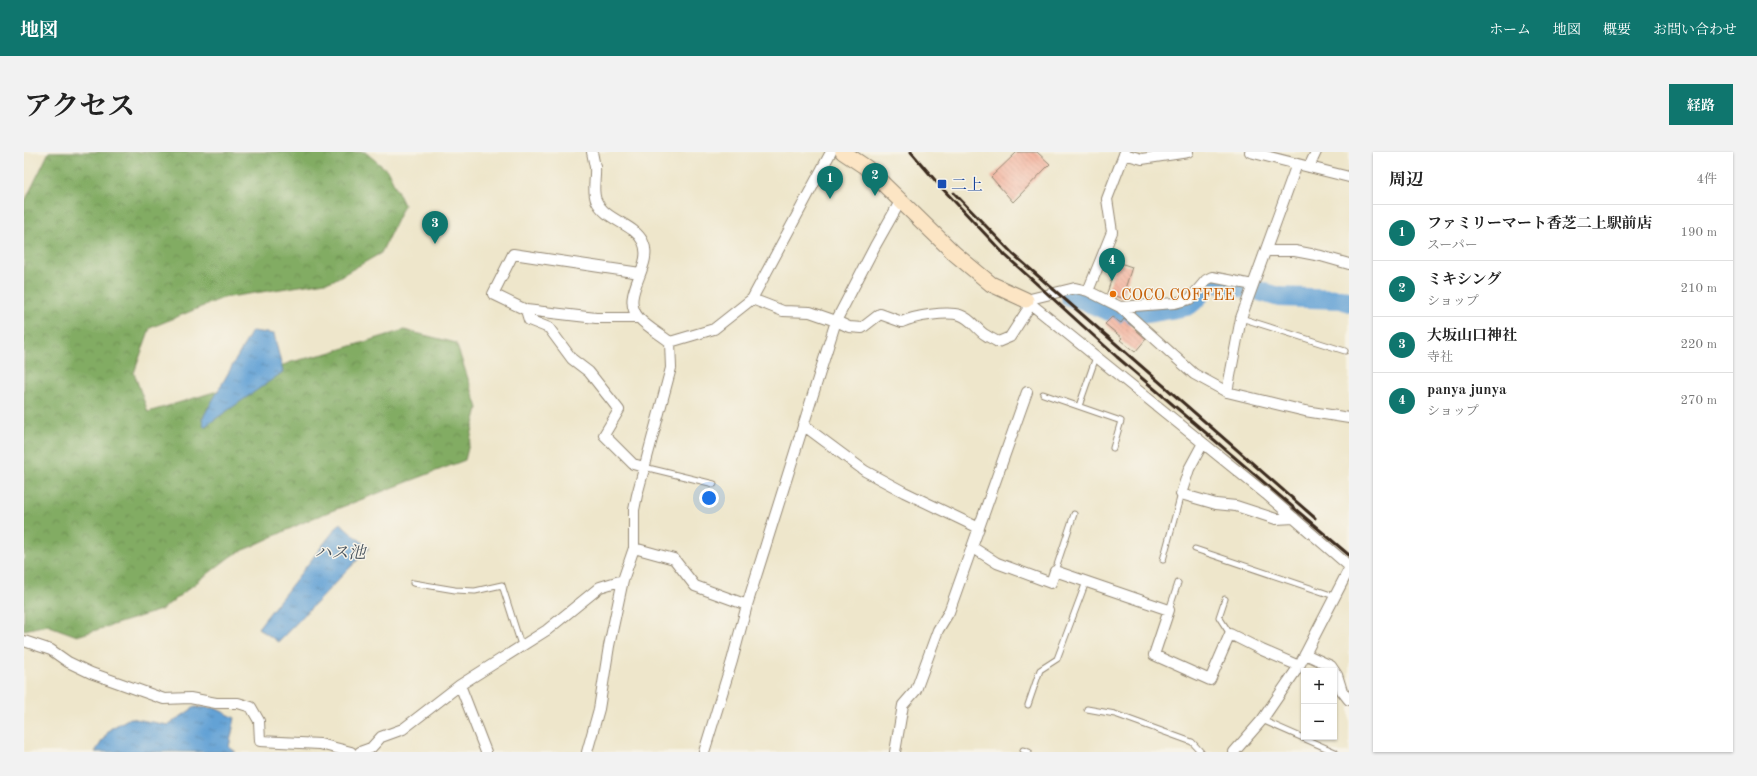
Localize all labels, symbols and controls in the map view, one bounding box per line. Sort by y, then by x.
text: 地図 [20,22,58,41]
text: ホーム [1489,23,1531,37]
text: 地図 [1553,23,1581,37]
text: 概要 [1603,23,1631,37]
text: お問い合わせ [1653,23,1737,37]
button: 経路 [1669,84,1733,125]
text: アクセス [24,94,135,122]
pin: 2 [862,163,888,196]
pin: 1 [817,166,843,199]
text: 周辺 [1389,172,1423,189]
text: 4件 [1696,173,1717,186]
place label: 二上 [951,176,983,194]
marker: 二上 [936,178,948,190]
pin: 3 [422,211,448,244]
text: ファミリーマート香芝二上駅前店 [1427,217,1652,232]
text: 1 [1398,226,1406,239]
text: 190 m [1680,226,1717,239]
text: スーパー [1427,239,1478,252]
pin: 4 [1099,248,1125,281]
text: ミキシング [1427,273,1501,288]
text: 2 [1398,282,1406,295]
text: 210 m [1680,282,1717,295]
place label: COCO COFFEE [1121,288,1235,304]
marker: COCO COFFEE [1108,289,1118,299]
text: ショップ [1427,295,1479,308]
text: 大坂山口神社 [1427,329,1517,344]
text: 3 [1398,338,1406,351]
text: 220 m [1680,338,1717,351]
text: 寺社 [1427,351,1453,364]
text: panya junya [1427,383,1507,398]
text: 4 [1398,394,1406,407]
text: 270 m [1680,394,1717,407]
text: ショップ [1427,405,1479,418]
your location [699,488,719,508]
water label: ハス池 [315,543,367,562]
map controls [1301,668,1337,740]
button: + [1301,668,1337,704]
button: − [1301,704,1337,740]

